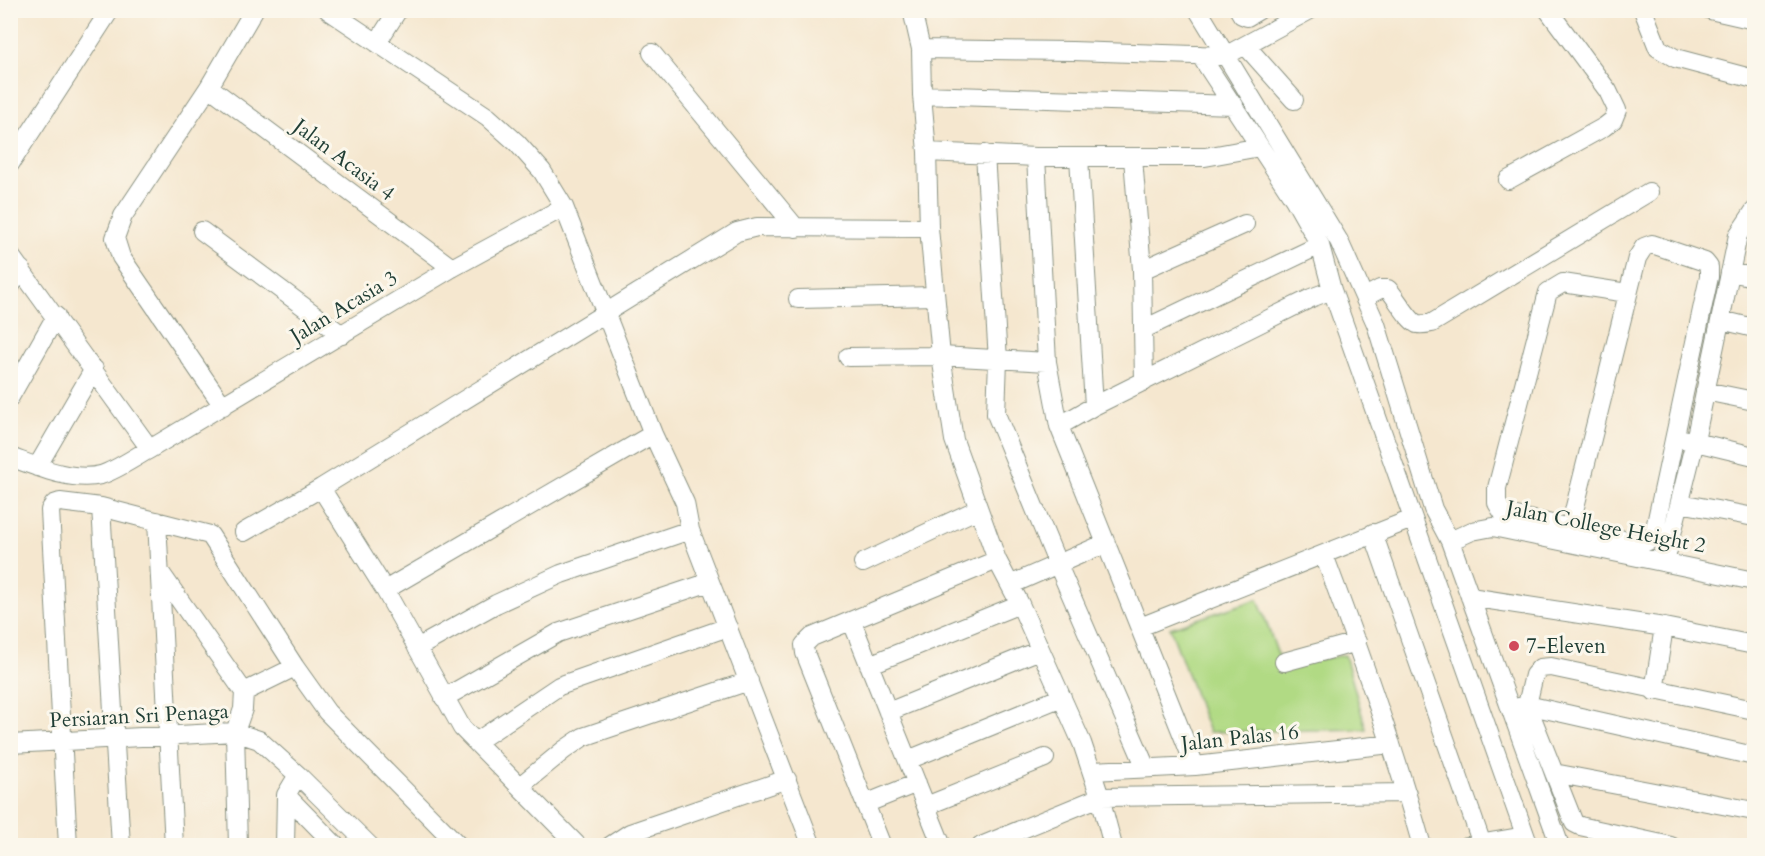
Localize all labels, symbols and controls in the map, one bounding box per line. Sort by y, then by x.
street label: Jalan Acasia 4 [285,110,401,208]
street label: Jalan Acasia 3 [282,264,403,352]
street label: Jalan College Height 2 [1501,493,1708,561]
place label: 7-Eleven [1526,632,1606,661]
marker: 7-Eleven [1507,639,1521,653]
street label: Persiaran Sri Penaga [49,697,229,735]
street label: Jalan Palas 16 [1177,717,1300,759]

